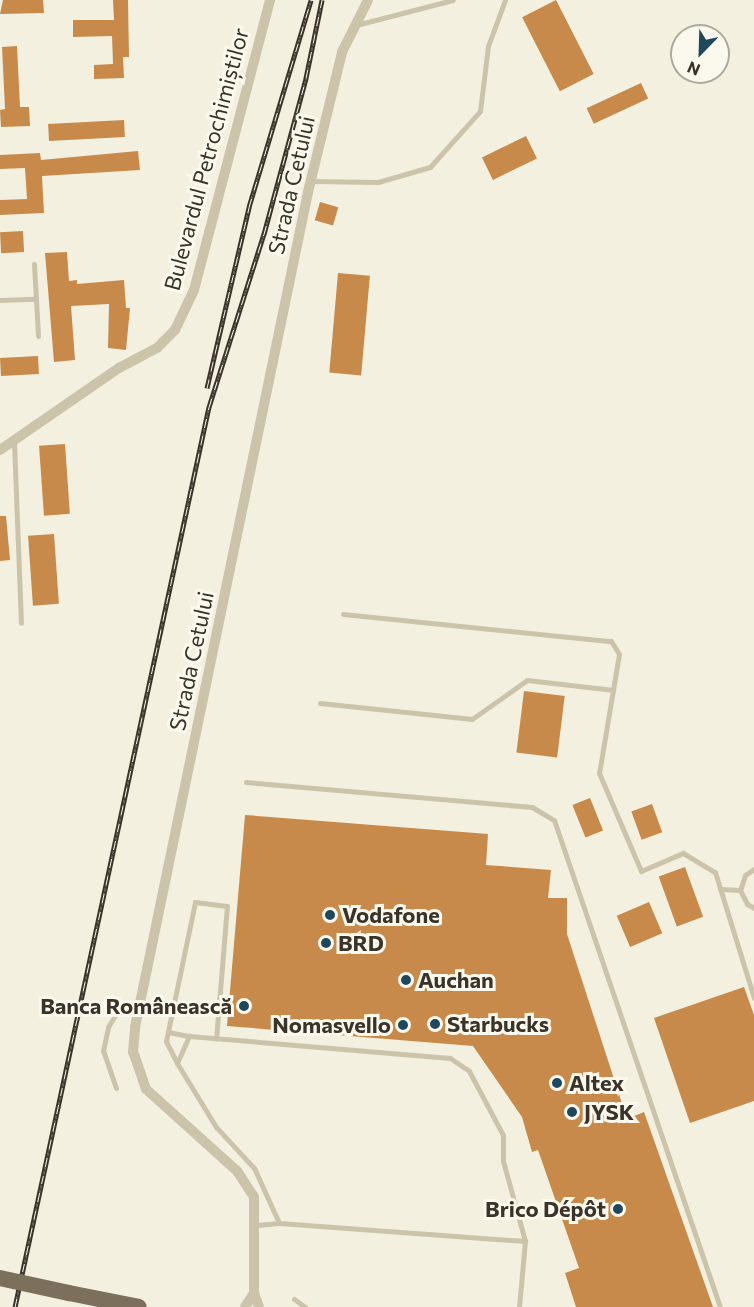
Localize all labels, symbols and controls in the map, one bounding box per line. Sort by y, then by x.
north arrow [670,24,730,84]
street label: Bulevardul Petrochimiștilor [158,25,254,293]
text: N [684,58,703,80]
street label: Strada Cetului [262,113,320,257]
street label: Strada Cetului [163,589,219,733]
place label: Vodafone [342,902,440,928]
marker: Vodafone [323,908,337,922]
place label: BRD [338,930,384,956]
marker: BRD [319,936,333,950]
place label: Auchan [418,967,494,993]
marker: Auchan [399,973,413,987]
place label: Banca Românească [40,993,232,1019]
marker: Banca Românească [237,999,251,1013]
place label: Starbucks [447,1011,549,1037]
place label: Nomasvello [272,1012,391,1038]
marker: Starbucks [428,1017,442,1031]
marker: Nomasvello [396,1018,410,1032]
place label: Altex [569,1070,624,1096]
marker: Altex [550,1076,564,1090]
place label: JYSK [584,1099,634,1125]
marker: JYSK [565,1105,579,1119]
place label: Brico Dépôt [485,1196,606,1222]
marker: Brico Dépôt [611,1202,625,1216]

